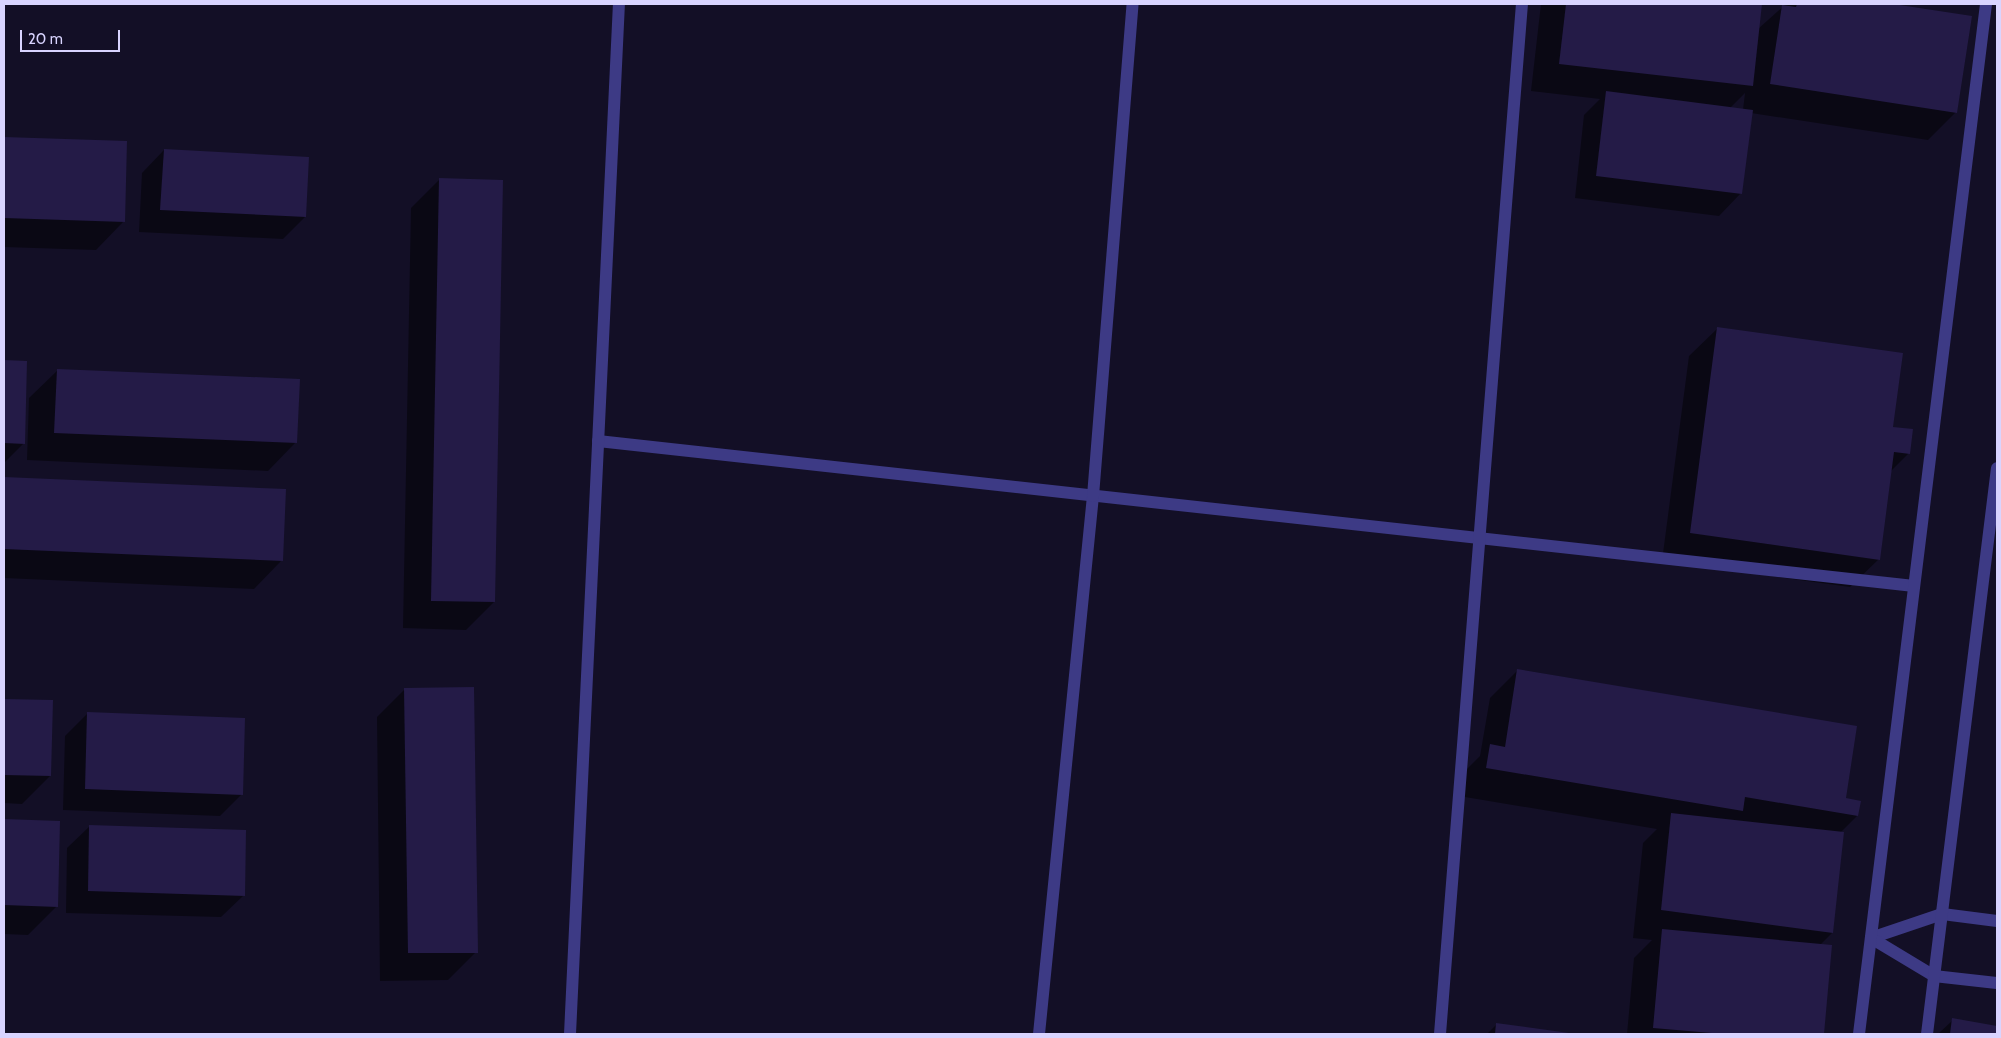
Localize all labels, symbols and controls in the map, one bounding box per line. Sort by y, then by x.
scale bar [22,20,122,52]
text: 20 m [28,30,63,48]

